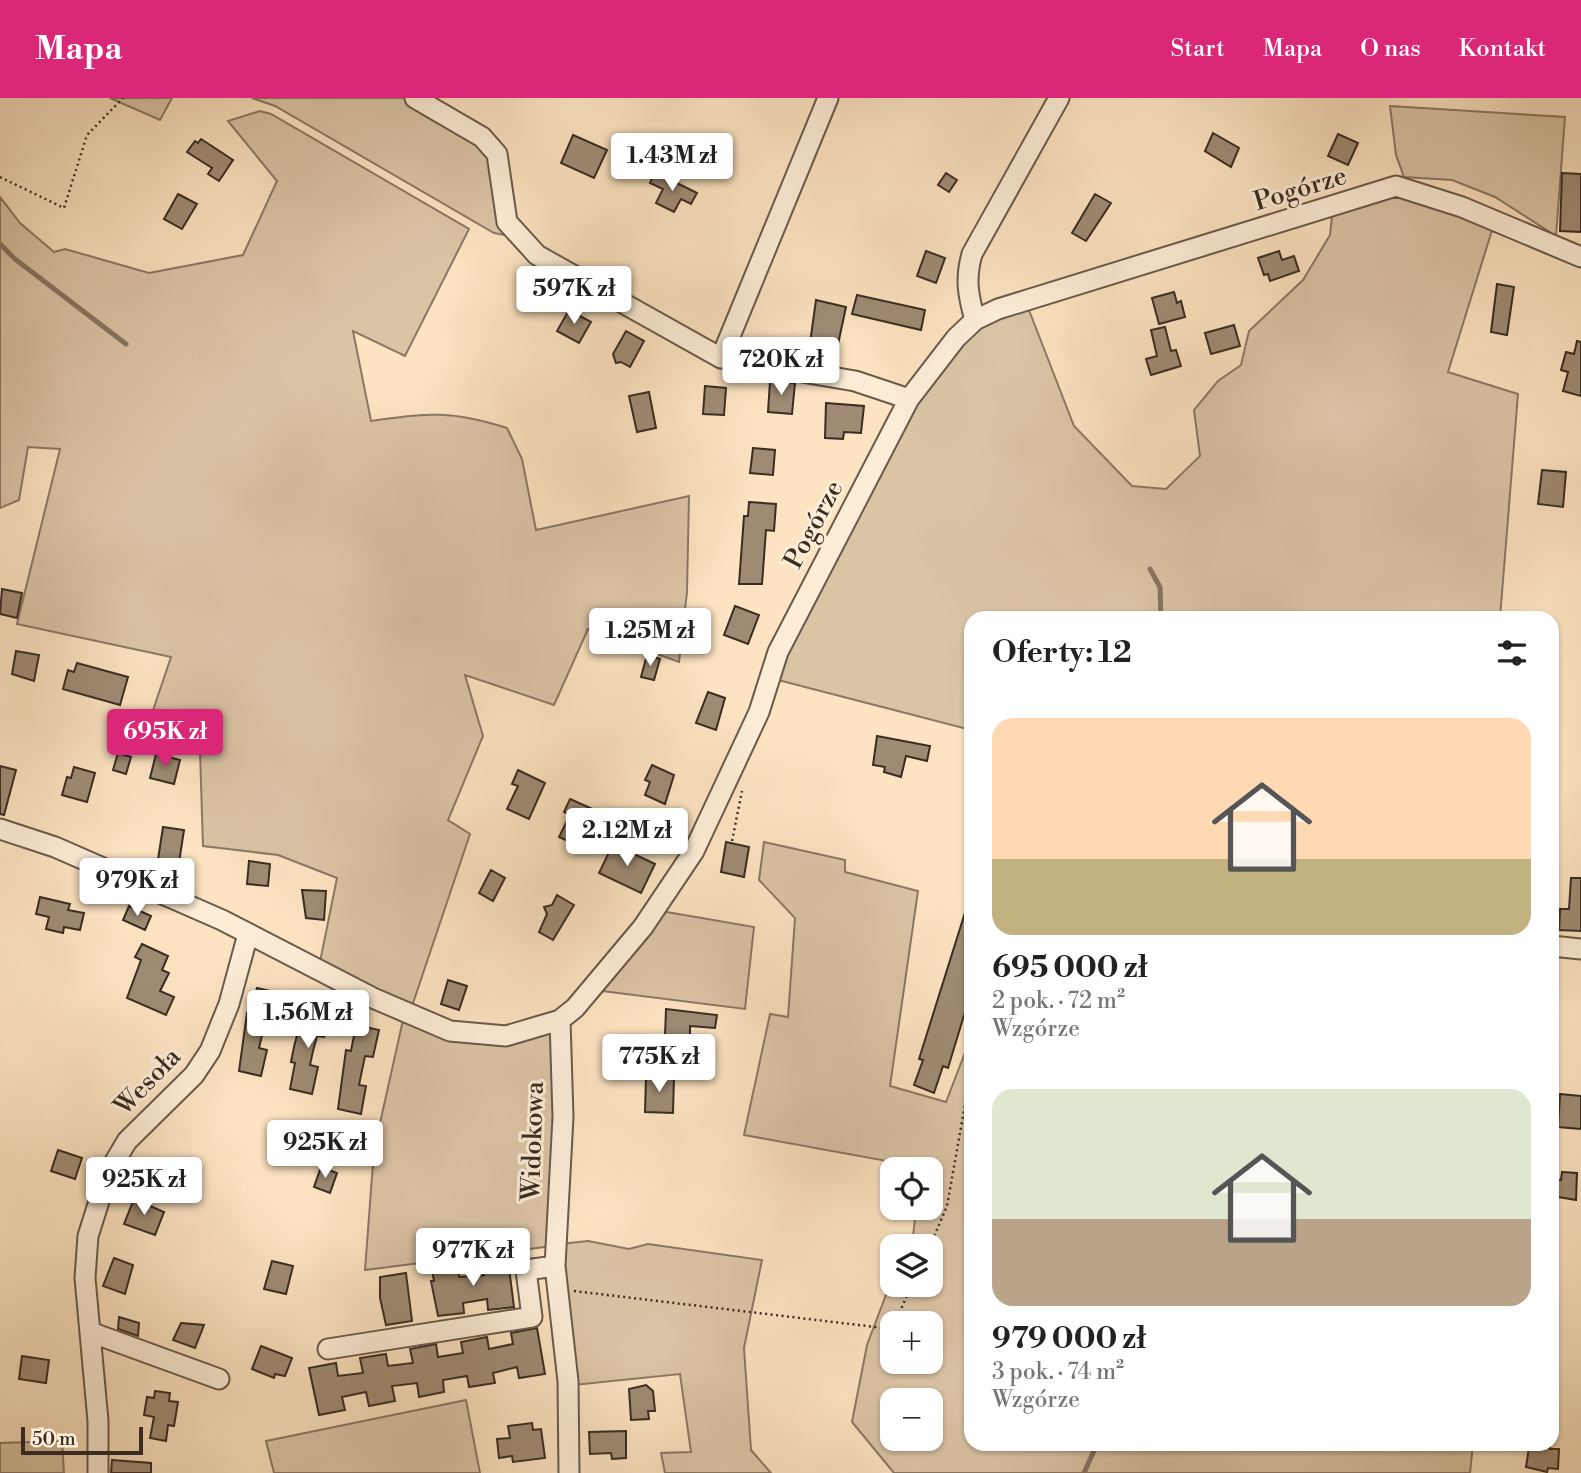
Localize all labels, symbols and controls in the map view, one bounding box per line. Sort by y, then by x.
text: Mapa [35,29,122,70]
text: Start [1170,34,1225,64]
text: Mapa [1263,34,1322,64]
text: O nas [1360,34,1421,64]
text: Kontakt [1459,34,1546,64]
pin: 1.43M zł [600,134,744,193]
text: 1.43M zł [627,142,717,170]
street label: Pogórze [1250,160,1351,218]
pin: 597K zł [509,266,639,326]
text: 597K zł [532,275,616,303]
pin: 720K zł [716,338,846,397]
text: 720K zł [738,346,824,374]
street label: Pogórze [777,475,850,574]
pin: 1.25M zł [578,608,722,668]
text: 1.25M zł [605,617,695,645]
text: Oferty: 12 [992,634,1132,672]
icon: filters [1493,634,1531,672]
pin: 695K zł [100,710,230,769]
text: 695K zł [123,718,207,746]
icon: home [1199,764,1325,890]
pin: 2.12M zł [555,808,699,868]
text: 2.12M zł [582,817,672,845]
pin: 979K zł [72,858,202,918]
text: 979K zł [95,867,179,895]
text: 695 000 zł [992,949,1148,987]
text: 2 pok. · 72 m² [992,987,1125,1015]
pin: 1.56M zł [236,990,380,1050]
text: 1.56M zł [263,999,353,1027]
text: Wzgórze [992,1015,1080,1043]
pin: 775K zł [594,1034,724,1094]
street label: Wesoła [107,1041,188,1123]
text: 775K zł [618,1043,700,1071]
street label: Widokowa [515,1080,551,1202]
pin: 925K zł [260,1121,390,1180]
text: 925K zł [283,1129,367,1157]
icon: home [1199,1135,1325,1261]
map controls [880,1157,943,1451]
button: locate [880,1157,943,1220]
pin: 925K zł [79,1158,209,1217]
text: 925K zł [102,1166,186,1194]
pin: 977K zł [408,1228,538,1288]
button: layers [880,1234,943,1297]
text: 977K zł [432,1237,514,1265]
button: + [880,1311,943,1374]
text: 979 000 zł [992,1320,1146,1358]
text: 3 pok. · 74 m² [992,1358,1124,1386]
text: Wzgórze [992,1386,1080,1414]
button: − [880,1388,943,1451]
scale bar [21,1424,144,1456]
text: 50 m [32,1427,76,1451]

